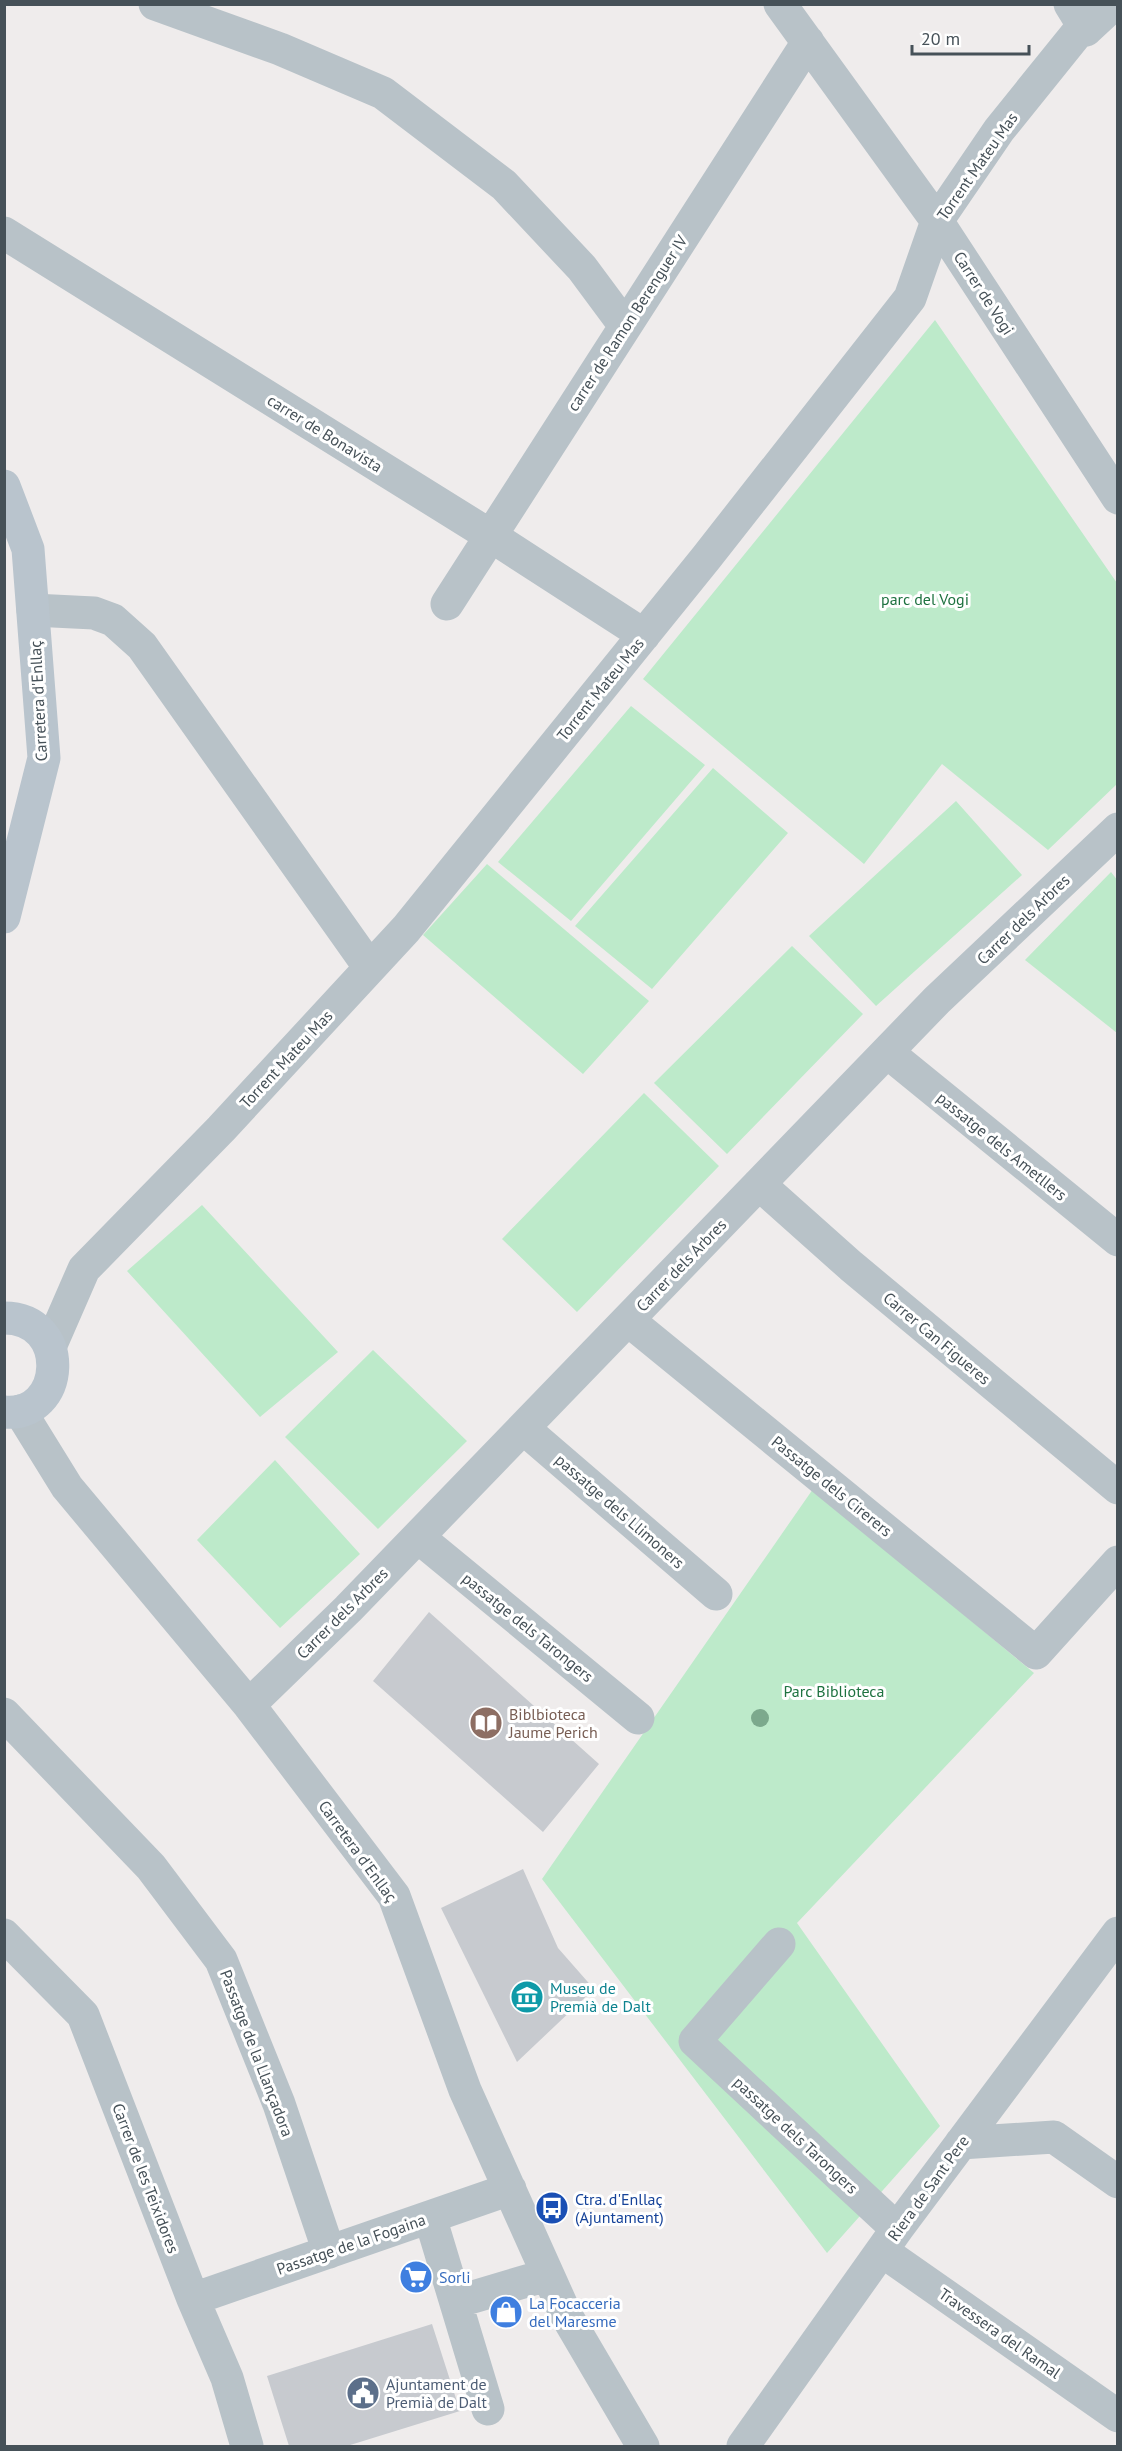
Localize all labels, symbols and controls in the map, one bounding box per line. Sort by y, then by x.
scale bar [912,18,1029,56]
text: 20 m [921,27,960,50]
street label: Torrent Mateu Mas [932,108,1022,224]
street label: carrer de Ramon Berenguer IV [563,231,692,415]
street label: Carrer de Vogi [950,247,1018,339]
street label: carrer de Bonavista [264,390,386,476]
park label: parc del Vogi [881,589,969,609]
street label: Torrent Mateu Mas [552,633,648,745]
street label: Carretera d'Enllaç [25,640,51,762]
street label: Carrer dels Arbres [972,870,1074,968]
street label: Torrent Mateu Mas [235,1006,337,1112]
street label: passatge dels Ametllers [933,1087,1071,1205]
street label: Carrer dels Arbres [632,1214,730,1316]
street label: Carrer Can Figueres [879,1287,995,1389]
street label: Passatge dels Cirerers [768,1431,896,1541]
street label: passatge dels Llimoners [551,1449,689,1573]
street label: Carrer dels Arbres [292,1563,392,1663]
street label: passatge dels Tarongers [458,1568,598,1686]
park label: Parc Biblioteca [783,1681,885,1701]
place label: Biblbioteca Jaume Perich [508,1704,598,1742]
library icon: Biblbioteca Jaume Perich [468,1705,504,1741]
street label: Carretera d'Enllaç [314,1796,402,1906]
street label: Passatge de la Llançadora [216,1967,298,2139]
place label: Museu de Premià de Dalt [550,1978,652,2016]
museum icon: Museu de Premià de Dalt [509,1979,545,2015]
street label: passatge dels Tarongers [730,2072,863,2198]
street label: Carrer de les Teixidores [108,2100,184,2256]
street label: Riera de Sant Pere [883,2131,973,2245]
place label: Ctra. d'Enllaç (Ajuntament) [575,2189,664,2227]
bus stop icon: Ctra. d'Enllaç (Ajuntament) [534,2190,570,2226]
street label: Passatge de la Fogaina [274,2209,428,2279]
supermarket icon: Sorli [398,2259,434,2295]
place label: Sorli [439,2267,470,2287]
street label: Travessera del Ramal [935,2283,1065,2383]
place label: La Focacceria del Maresme [529,2293,621,2331]
shop icon: La Focacceria del Maresme [488,2294,524,2330]
place label: Ajuntament de Premià de Dalt [386,2374,488,2412]
public building icon: Ajuntament de Premià de Dalt [345,2375,381,2411]

